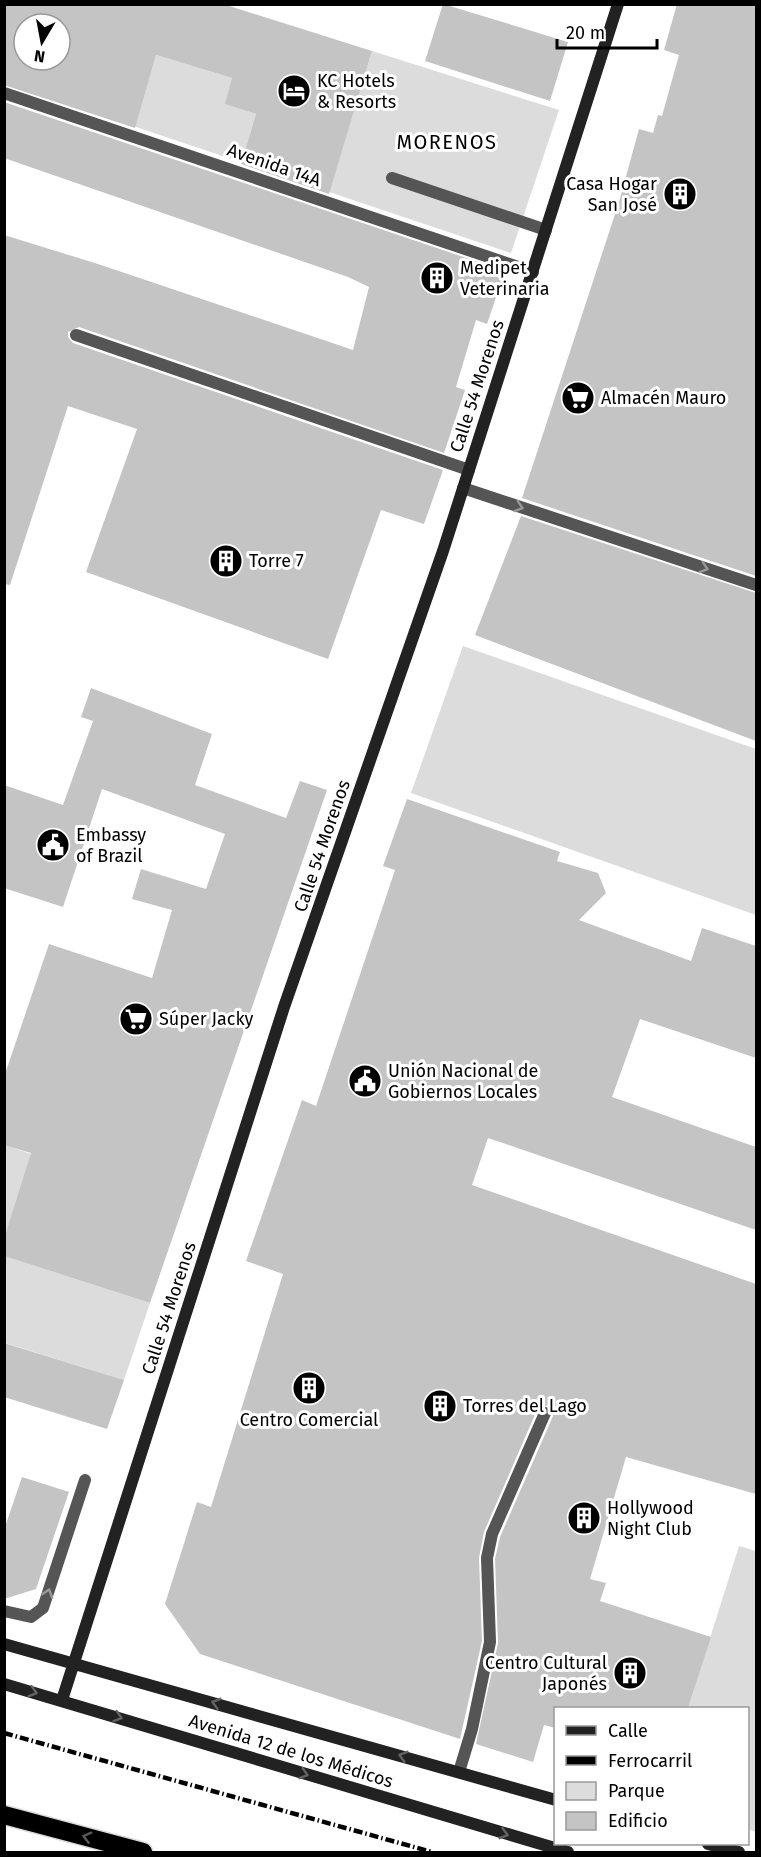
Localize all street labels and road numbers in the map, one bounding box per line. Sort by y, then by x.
street label: Avenida 14A [224,139,324,192]
street label: Calle 54 Morenos [445,317,509,455]
street label: Calle 54 Morenos [289,777,355,915]
street label: Calle 54 Morenos [137,1239,201,1377]
street label: Avenida 12 de los Médicos [186,1709,396,1793]

